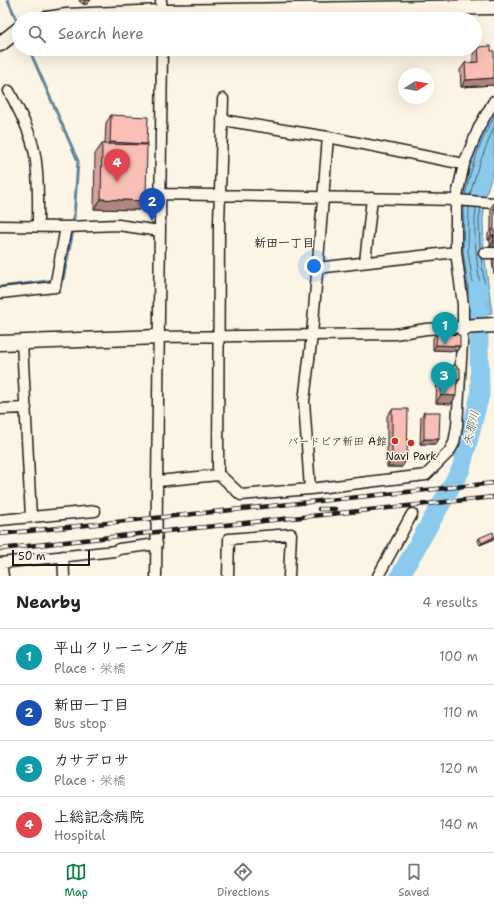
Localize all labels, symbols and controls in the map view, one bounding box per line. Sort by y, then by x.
search box [12,12,482,56]
icon: search [26,23,48,45]
text: Search here [58,24,144,44]
north arrow [398,68,434,104]
pin: 4 [104,149,130,182]
pin: 2 [139,188,165,221]
district label: 新田一丁目 [254,235,314,251]
your location [304,256,324,276]
pin: 1 [432,312,458,345]
pin: 3 [431,362,457,395]
water label: 矢那川 [459,409,483,447]
place label: バードピア新田 A館 [287,434,387,449]
marker: バードピア新田 A館 [390,436,400,446]
marker: Navi Park [406,438,416,448]
place label: Navi Park [385,449,437,464]
scale bar [12,548,90,567]
text: 50 m [18,549,46,564]
text: Nearby [16,591,81,613]
text: 4 results [422,594,478,611]
text: 平山クリーニング店 [54,638,189,658]
text: 1 [26,648,32,665]
text: 100 m [439,648,478,665]
text: Place · 栄橋 [54,660,126,677]
text: 新田一丁目 [54,695,129,715]
text: 2 [24,704,34,721]
text: 110 m [443,704,478,721]
text: Bus stop [54,715,106,732]
text: カサデロサ [54,750,129,770]
text: 3 [24,760,34,777]
text: 120 m [440,760,478,777]
text: Place · 栄橋 [54,772,126,789]
text: 上総記念病院 [54,807,144,827]
text: 4 [24,816,34,833]
text: 140 m [439,816,478,833]
text: Hospital [54,827,105,844]
tab: Map [64,861,88,900]
tab: Directions [217,861,269,900]
tab: Saved [398,861,430,900]

